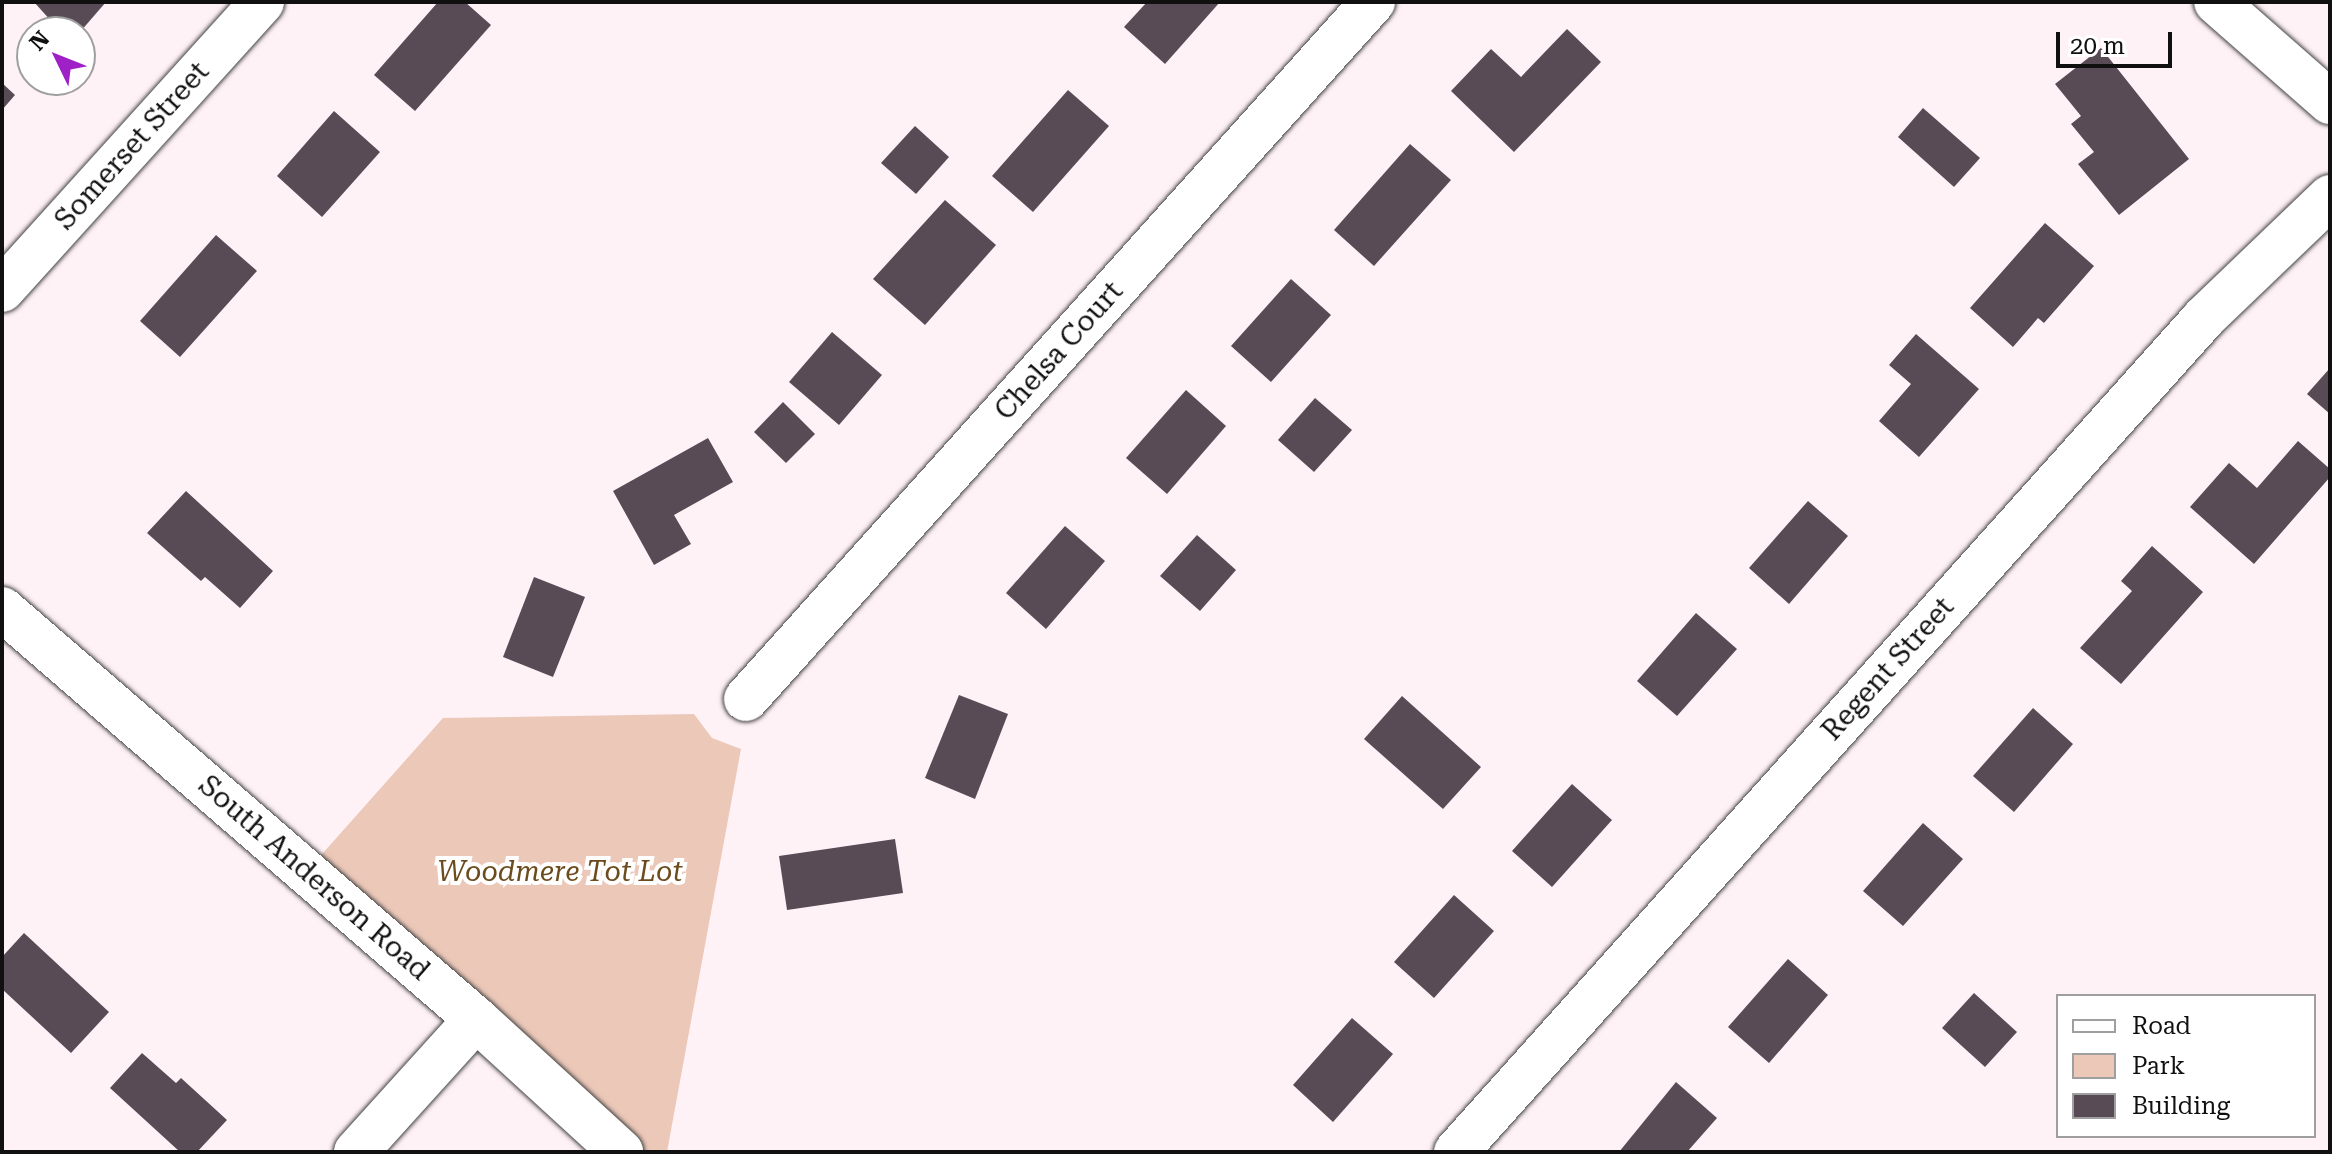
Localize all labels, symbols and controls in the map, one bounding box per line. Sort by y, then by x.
north arrow [16,16,96,96]
scale bar [2060,16,2176,66]
text: N [25,26,54,55]
text: 20 m [2070,32,2125,60]
street label: Somerset Street [48,55,216,237]
street label: Chelsa Court [988,275,1130,427]
street label: Regent Street [1815,591,1961,747]
street label: South Anderson Road [192,769,436,987]
park label: Woodmere Tot Lot [437,855,683,889]
legend [2056,994,2316,1138]
text: Road [2132,1012,2191,1040]
text: Park [2132,1052,2185,1080]
text: Building [2132,1092,2230,1120]

